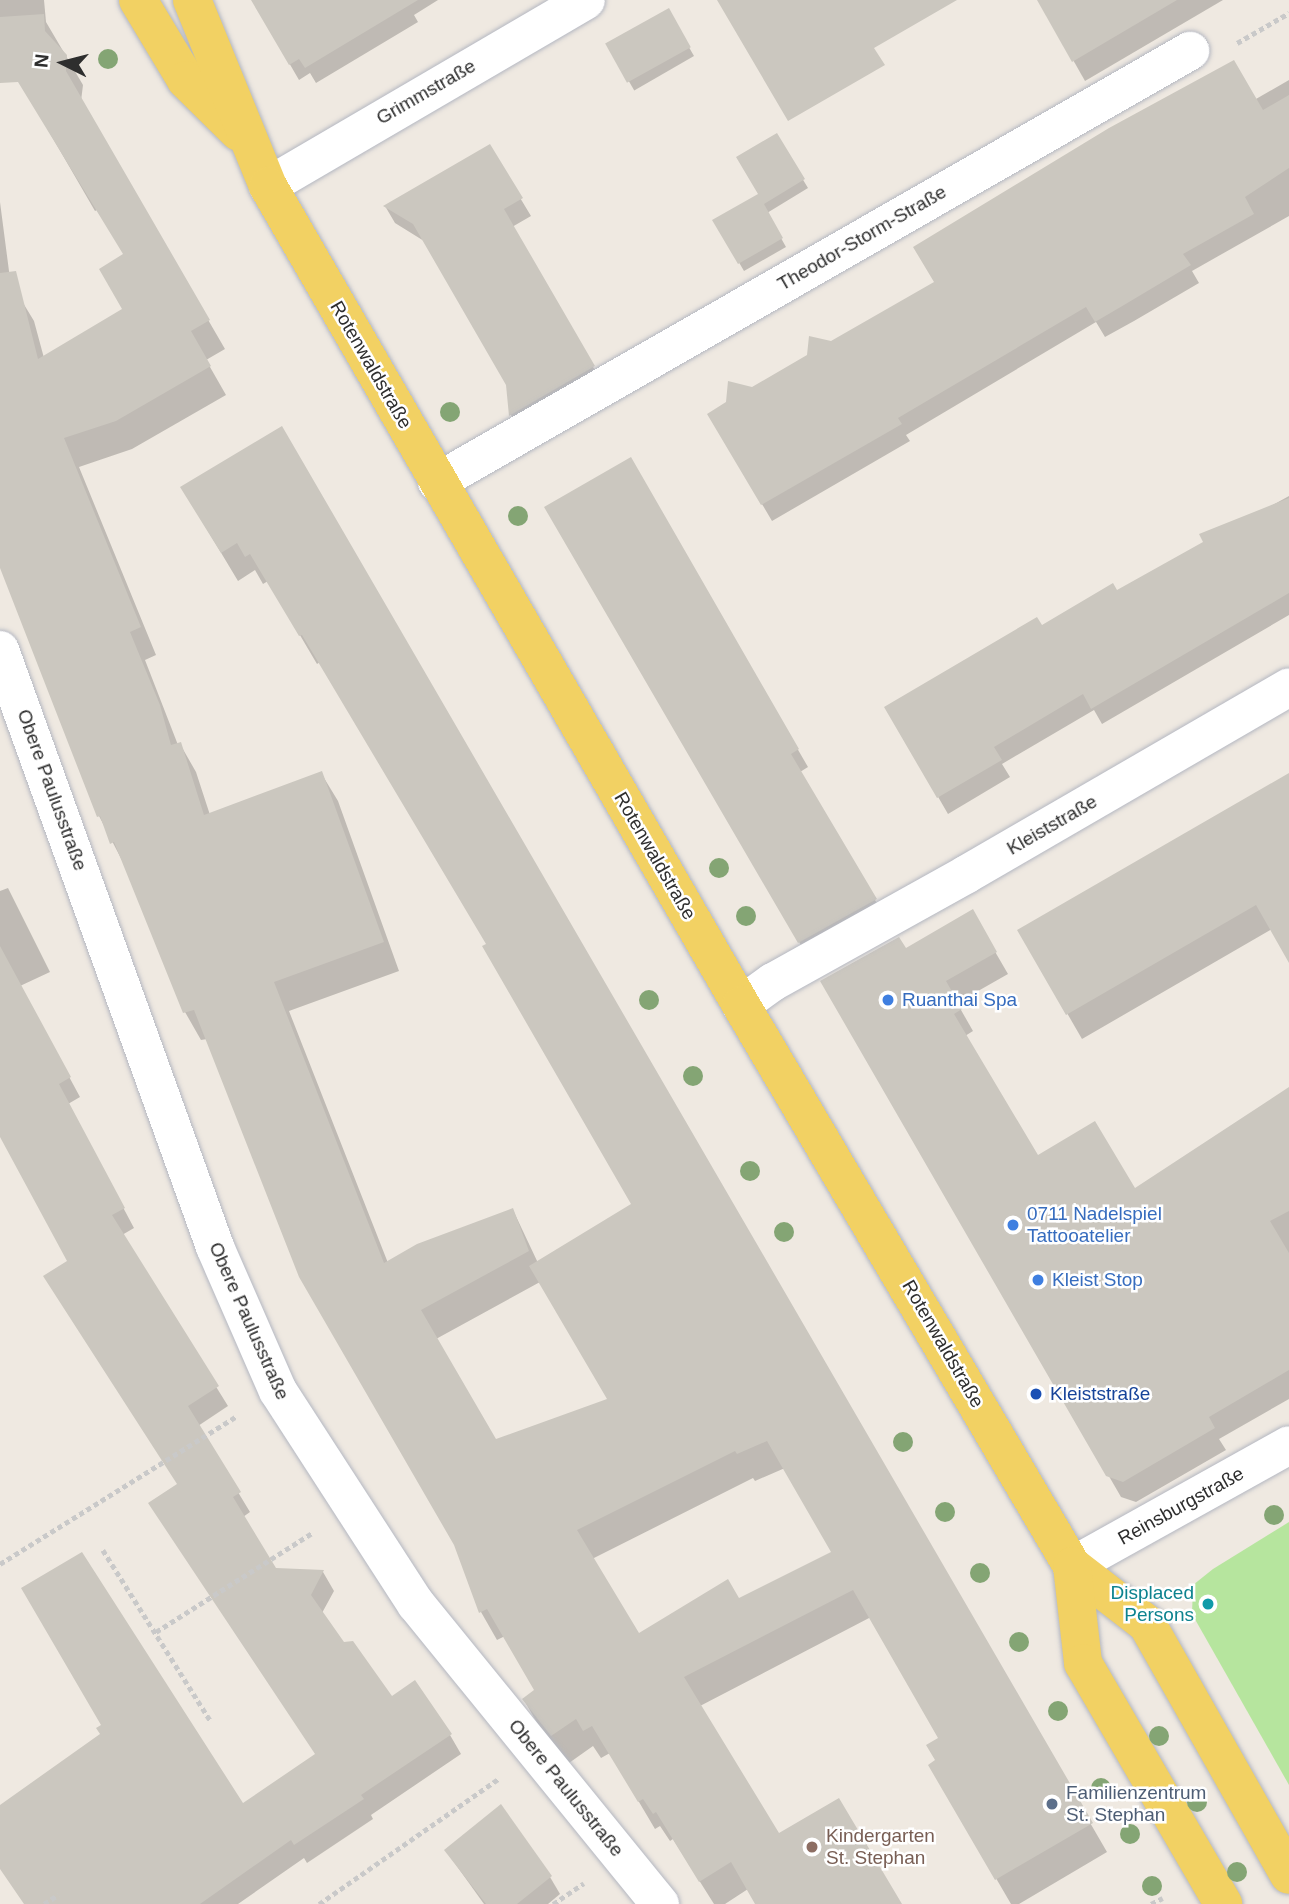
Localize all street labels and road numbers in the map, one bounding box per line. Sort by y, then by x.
street label: Grimmstraße [372,54,480,130]
street label: Theodor-Storm-Straße [774,180,950,296]
street label: Rotenwaldstraße [325,297,417,433]
street label: Obere Paulusstraße [12,706,92,874]
street label: Rotenwaldstraße [609,788,701,924]
street label: Kleiststraße [1003,790,1101,860]
street label: Obere Paulusstraße [204,1239,294,1403]
street label: Rotenwaldstraße [897,1276,989,1412]
street label: Reinsburgstraße [1114,1462,1248,1550]
street label: Obere Paulusstraße [504,1715,628,1861]

